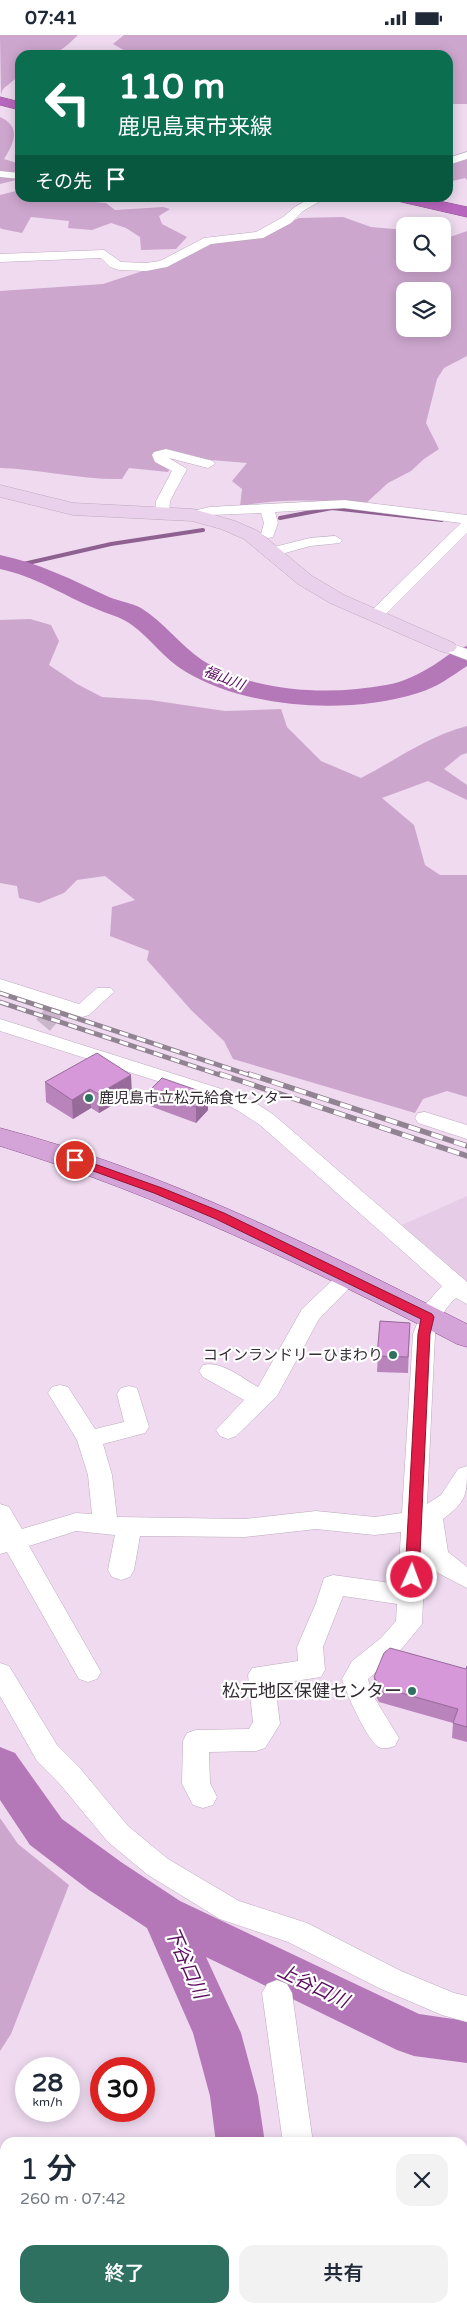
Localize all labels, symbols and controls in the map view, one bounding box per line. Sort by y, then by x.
text: 07:41 [25,7,78,29]
text: 110 m [118,66,225,108]
icon: left [35,70,100,135]
text: 鹿児島東市来線 [118,114,272,140]
icon: arrive [102,165,130,193]
text: その先 [35,171,92,193]
map controls [396,217,451,337]
button: search [396,217,451,272]
button: layers [396,282,451,337]
water label: 福山川 [201,663,249,694]
place label: 鹿児島市立松元給食センター [99,1089,294,1107]
marker: 鹿児島市立松元給食センター [83,1092,95,1104]
pin [54,1139,96,1181]
icon: arrive [61,1146,89,1174]
place label: コインランドリーひまわり [203,1346,383,1364]
marker: コインランドリーひまわり [387,1349,399,1361]
position arrow [385,1550,437,1602]
place label: 松元地区保健センター [222,1680,402,1702]
marker: 松元地区保健センター [406,1685,418,1697]
water label: 下谷口川 [160,1924,212,2004]
water label: 上谷口川 [274,1959,354,2013]
speed limit sign: 30 [90,2057,155,2122]
text: 28 [32,2068,63,2098]
text: km/h [32,2095,63,2109]
text: 1 分 [20,2151,77,2188]
button: close [396,2154,448,2206]
text: 260 m · 07:42 [20,2189,126,2209]
button: 終了 [20,2245,229,2303]
button: 共有 [239,2245,448,2303]

